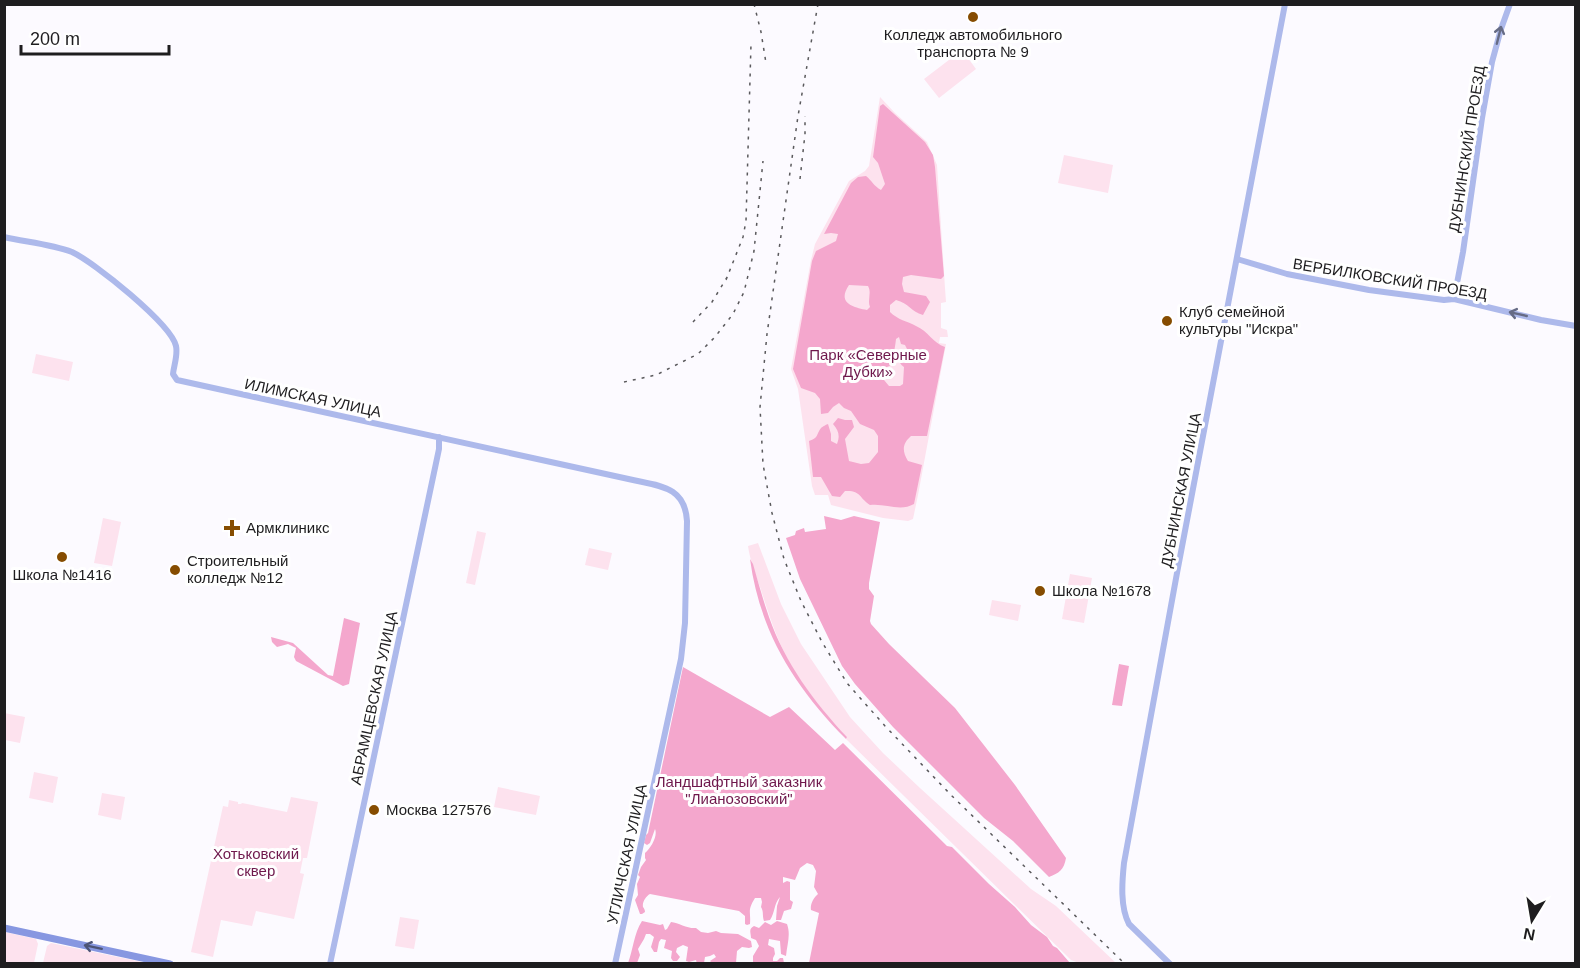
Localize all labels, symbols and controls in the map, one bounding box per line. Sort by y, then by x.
marker: Колледж автомобильного транспорта № 9 [966,10,980,24]
scale bar [21,18,170,56]
place label: Колледж автомобильного транспорта № 9 [884,26,1062,60]
one-way arrow [1494,26,1506,45]
text: 200 m [30,29,80,49]
street label: ДУБНИНСКИЙ ПРОЕЗД [1445,64,1488,233]
street label: ВЕРБИЛКОВСКИЙ ПРОЕЗД [1292,255,1488,302]
place label: Клуб семейной культуры "Искра" [1179,303,1298,337]
one-way arrow [1509,308,1528,320]
marker: Клуб семейной культуры "Искра" [1160,314,1174,328]
park label: Парк «Северные Дубки» [809,346,927,380]
street label: ИЛИМСКАЯ УЛИЦА [243,375,383,420]
street label: ДУБНИНСКАЯ УЛИЦА [1157,411,1204,569]
marker: Армклиникс [223,519,241,537]
place label: Армклиникс [246,519,330,536]
marker: Школа №1416 [55,550,69,564]
place label: Строительный колледж №12 [187,552,288,586]
marker: Строительный колледж №12 [168,563,182,577]
place label: Школа №1416 [12,566,112,583]
place label: Школа №1678 [1052,582,1151,599]
marker: Школа №1678 [1033,584,1047,598]
street label: АБРАМЦЕВСКАЯ УЛИЦА [347,609,400,786]
park label: Ландшафтный заказник "Лианозовский" [656,773,823,807]
street label: УГЛИЧСКАЯ УЛИЦА [603,782,650,925]
place label: Москва 127576 [386,801,491,818]
marker: Москва 127576 [367,803,381,817]
park label: Хотьковский сквер [213,845,299,879]
north arrow [1502,890,1562,950]
text: N [1522,925,1537,944]
one-way arrow [83,941,103,952]

